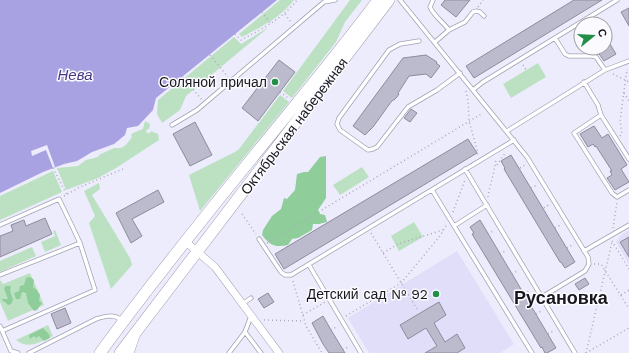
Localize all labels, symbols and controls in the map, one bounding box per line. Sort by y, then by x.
north arrow [573,16,613,56]
text: С [595,27,609,39]
street label: Октябрьская набережная [237,55,351,197]
water label: Нева [57,66,93,84]
place label: Соляной причал [159,74,267,90]
marker: Соляной причал [270,77,280,87]
place label: Детский сад № 92 [307,286,428,302]
district label: Русановка [514,287,609,308]
marker: Детский сад № 92 [431,289,441,299]

